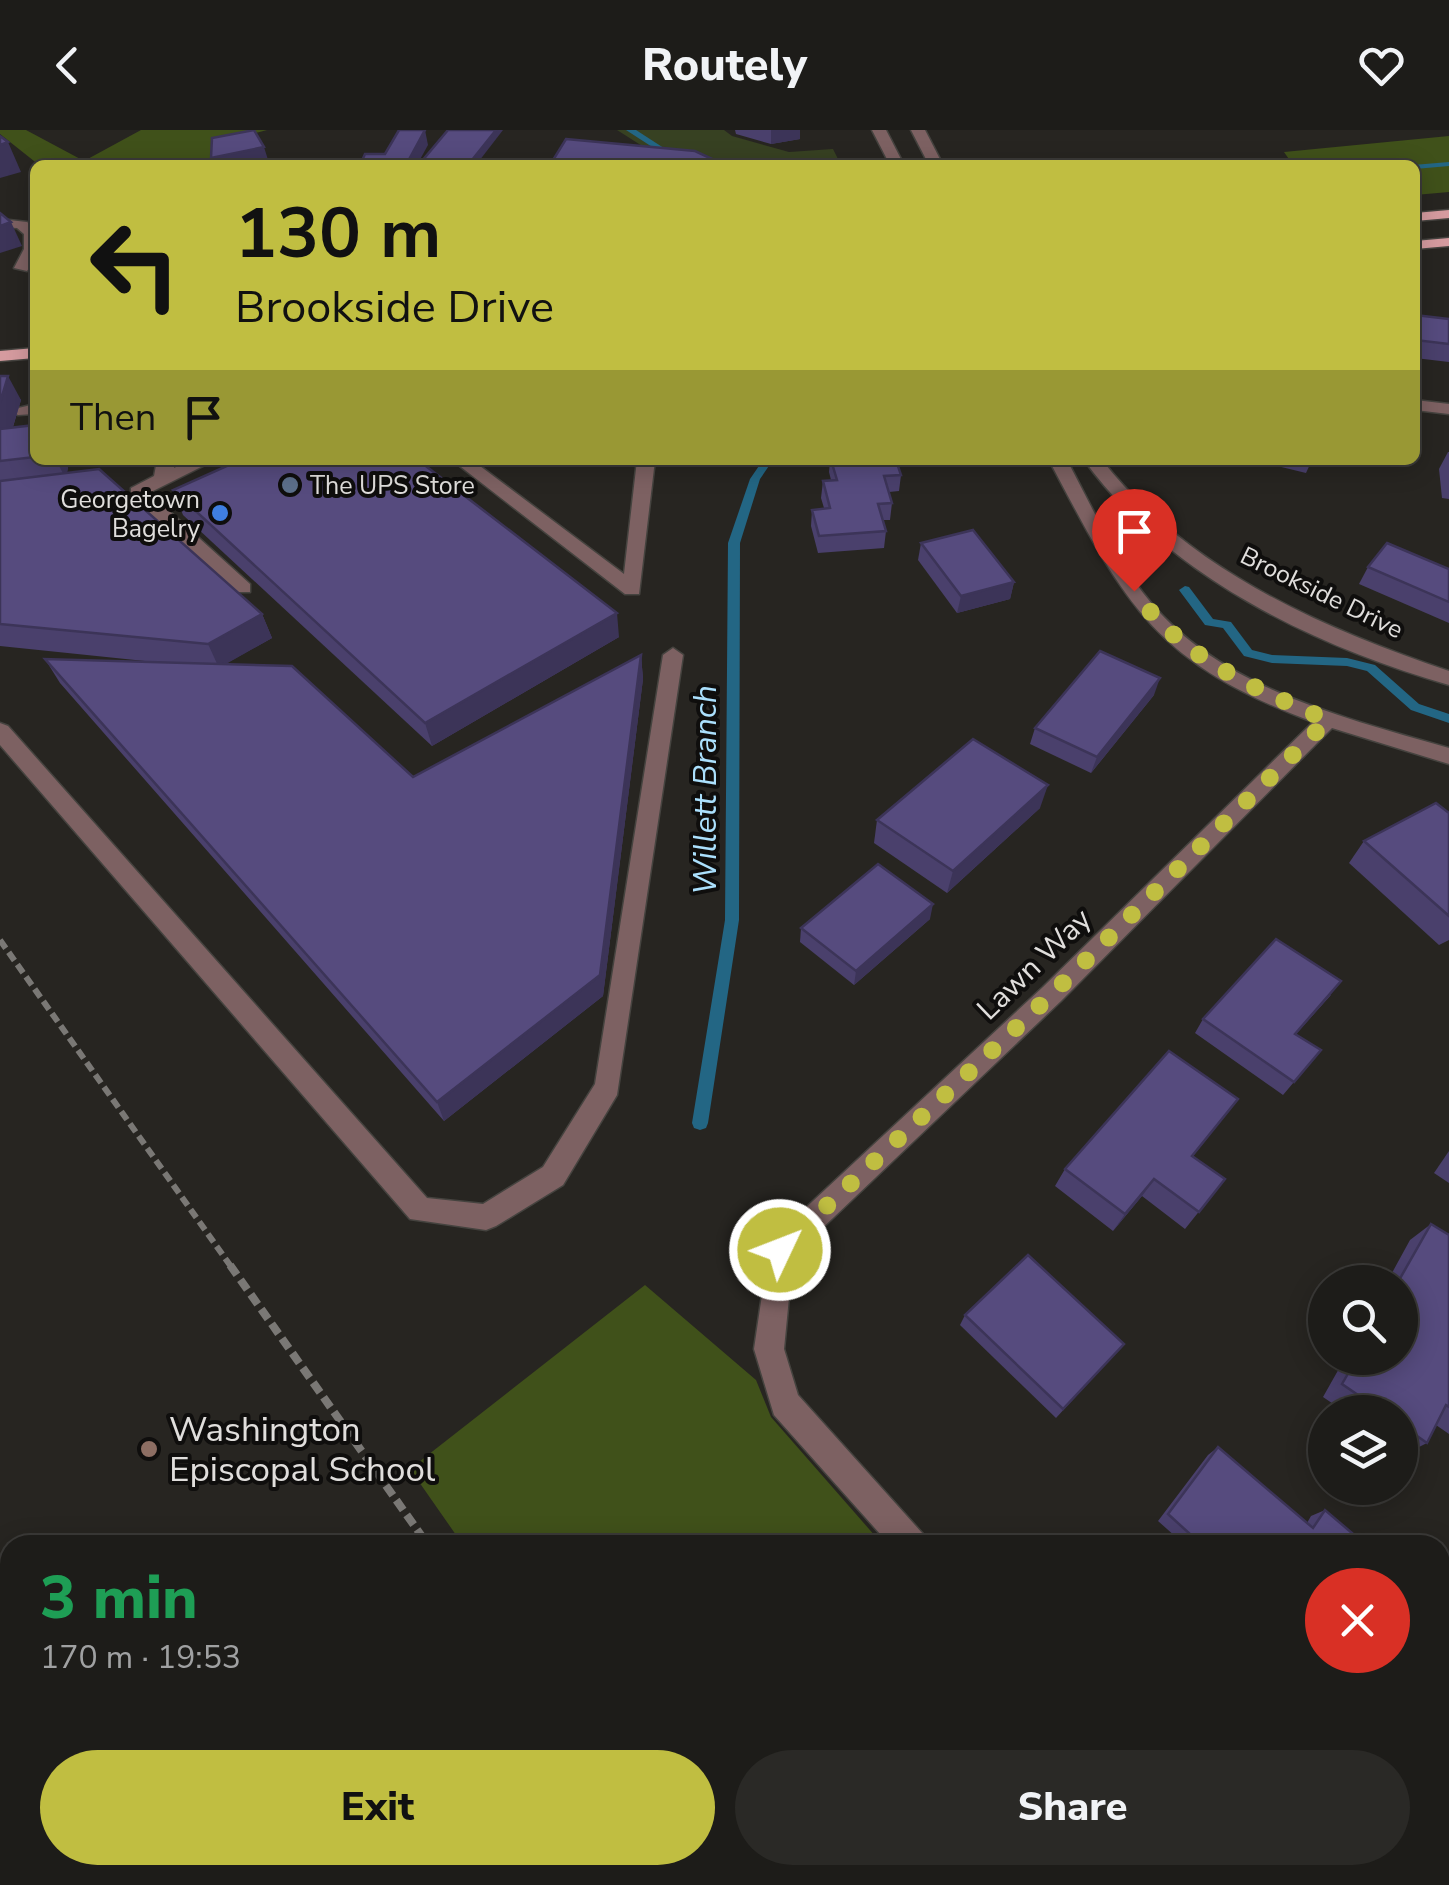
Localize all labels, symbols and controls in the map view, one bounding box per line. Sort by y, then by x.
text: Routely [642,35,807,96]
icon: back [40,38,95,93]
icon: heart [1354,38,1409,93]
text: 130 m [235,186,441,282]
icon: left [70,200,200,330]
text: Brookside Drive [235,277,554,338]
icon: arrive [176,390,231,445]
text: Then [70,392,156,443]
place label: The UPS Store [310,469,475,503]
marker: The UPS Store [279,474,301,496]
place label: Georgetown Bagelry [60,483,200,546]
pin [1092,489,1177,592]
marker: Georgetown Bagelry [209,502,231,524]
icon: arrive [1107,504,1162,559]
street label: Brookside Drive [1234,539,1409,647]
water label: Willett Branch [684,685,727,895]
street label: Lawn Way [968,899,1101,1029]
position arrow [728,1198,832,1302]
map controls [1308,1265,1418,1505]
button: search [1308,1265,1418,1375]
button: layers [1308,1395,1418,1505]
place label: Washington Episcopal School [169,1406,436,1493]
marker: Washington Episcopal School [138,1438,160,1460]
text: 3 min [40,1557,198,1639]
button: close [1305,1568,1410,1673]
text: 170 m · 19:53 [40,1636,241,1679]
button: Exit [40,1750,715,1865]
button: Share [735,1750,1410,1865]

